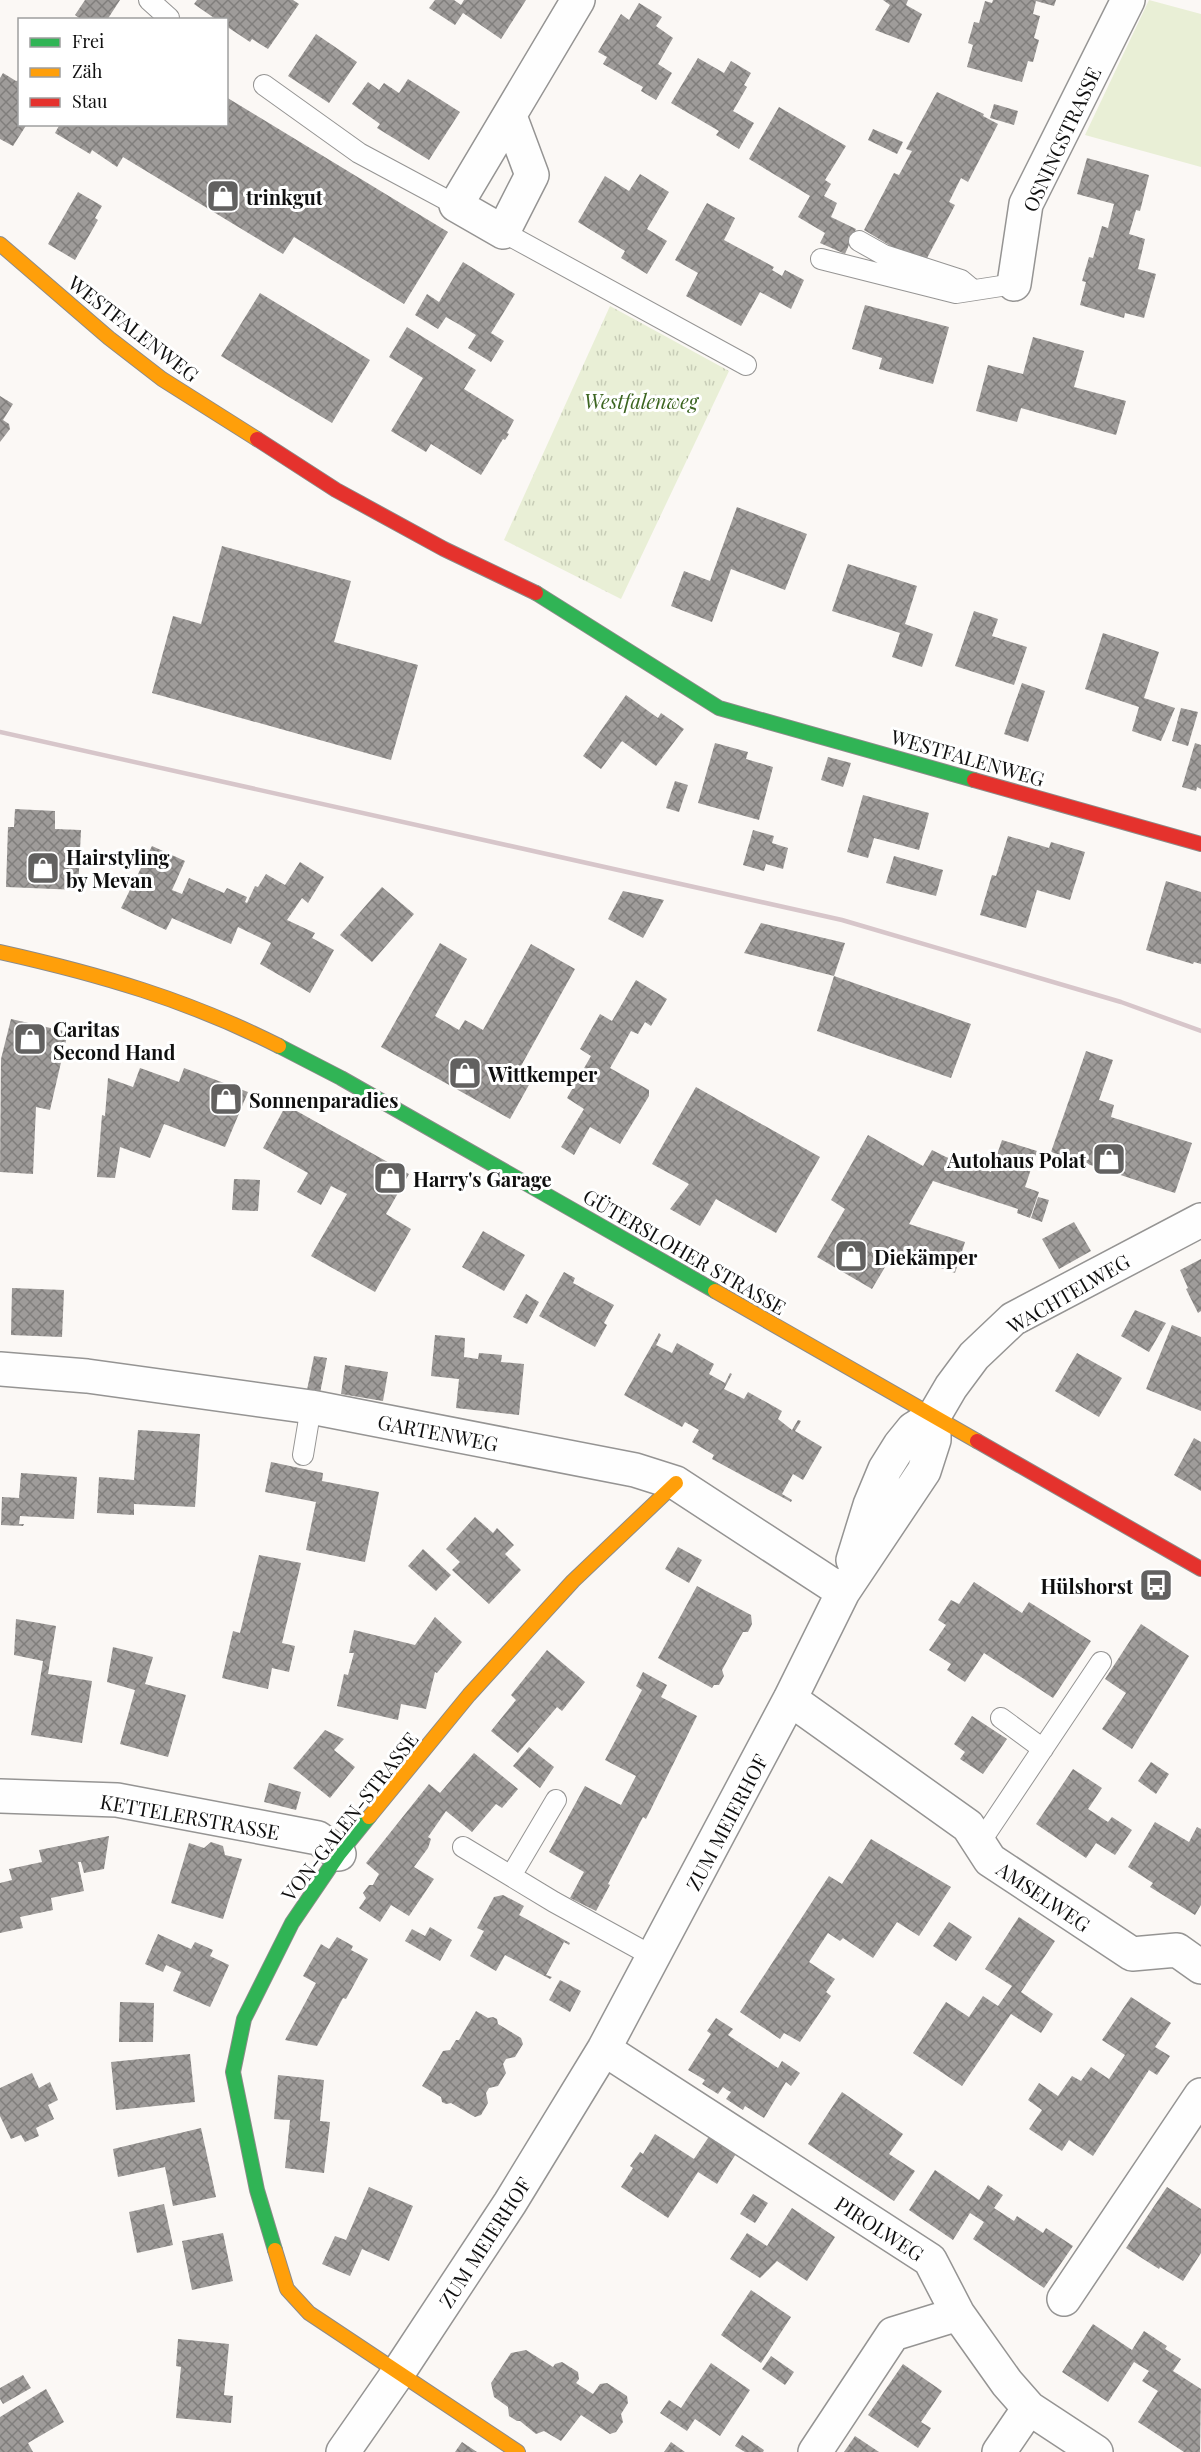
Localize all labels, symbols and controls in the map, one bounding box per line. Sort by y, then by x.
legend [18,18,228,126]
text: Frei [72,29,104,53]
text: Zäh [72,59,103,83]
street label: OSNINGSTRASSE [1016,62,1106,216]
text: Stau [72,89,108,113]
shop icon: trinkgut [205,178,241,214]
place label: trinkgut [245,183,324,210]
street label: WESTFALENWEG [62,268,205,387]
park label: Westfalenweg [584,387,700,414]
street label: WESTFALENWEG [887,722,1048,792]
place label: Hairstyling by Mevan [66,843,170,893]
shop icon: Hairstyling by Mevan [25,850,61,886]
place label: Caritas Second Hand [53,1015,175,1065]
shop icon: Caritas Second Hand [12,1021,48,1057]
shop icon: Wittkemper [447,1055,483,1091]
place label: Wittkemper [487,1060,598,1087]
shop icon: Sonnenparadies [208,1081,244,1117]
place label: Sonnenparadies [249,1086,398,1113]
shop icon: Autohaus Polat [1091,1141,1127,1177]
place label: Autohaus Polat [946,1146,1087,1173]
shop icon: Harry's Garage [372,1160,408,1196]
place label: Harry's Garage [413,1165,552,1192]
street label: GÜTERSLOHER STRASSE [579,1182,791,1320]
shop icon: Diekämper [833,1238,869,1274]
place label: Diekämper [874,1243,978,1270]
street label: WACHTELWEG [1001,1247,1134,1340]
street label: GARTENWEG [375,1407,501,1457]
bus stop icon: Hülshorst [1138,1567,1174,1603]
place label: Hülshorst [1041,1572,1134,1599]
street label: VON-GALEN-STRASSE [274,1726,423,1907]
street label: ZUM MEIERHOF [679,1749,773,1895]
street label: KETTELERSTRASSE [98,1787,282,1845]
street label: AMSELWEG [991,1854,1096,1937]
street label: ZUM MEIERHOF [432,2172,536,2312]
street label: PIROLWEG [830,2189,930,2267]

